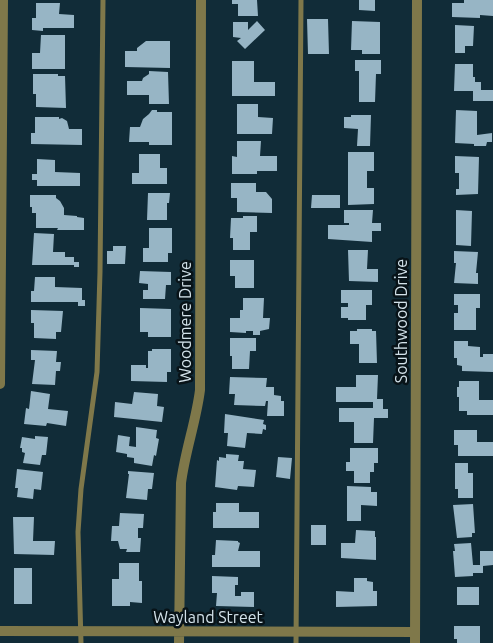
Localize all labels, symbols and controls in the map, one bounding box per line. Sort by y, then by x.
street label: Southwood Drive [392,259,410,383]
street label: Woodmere Drive [176,261,194,383]
street label: Wayland Street [153,608,264,626]

